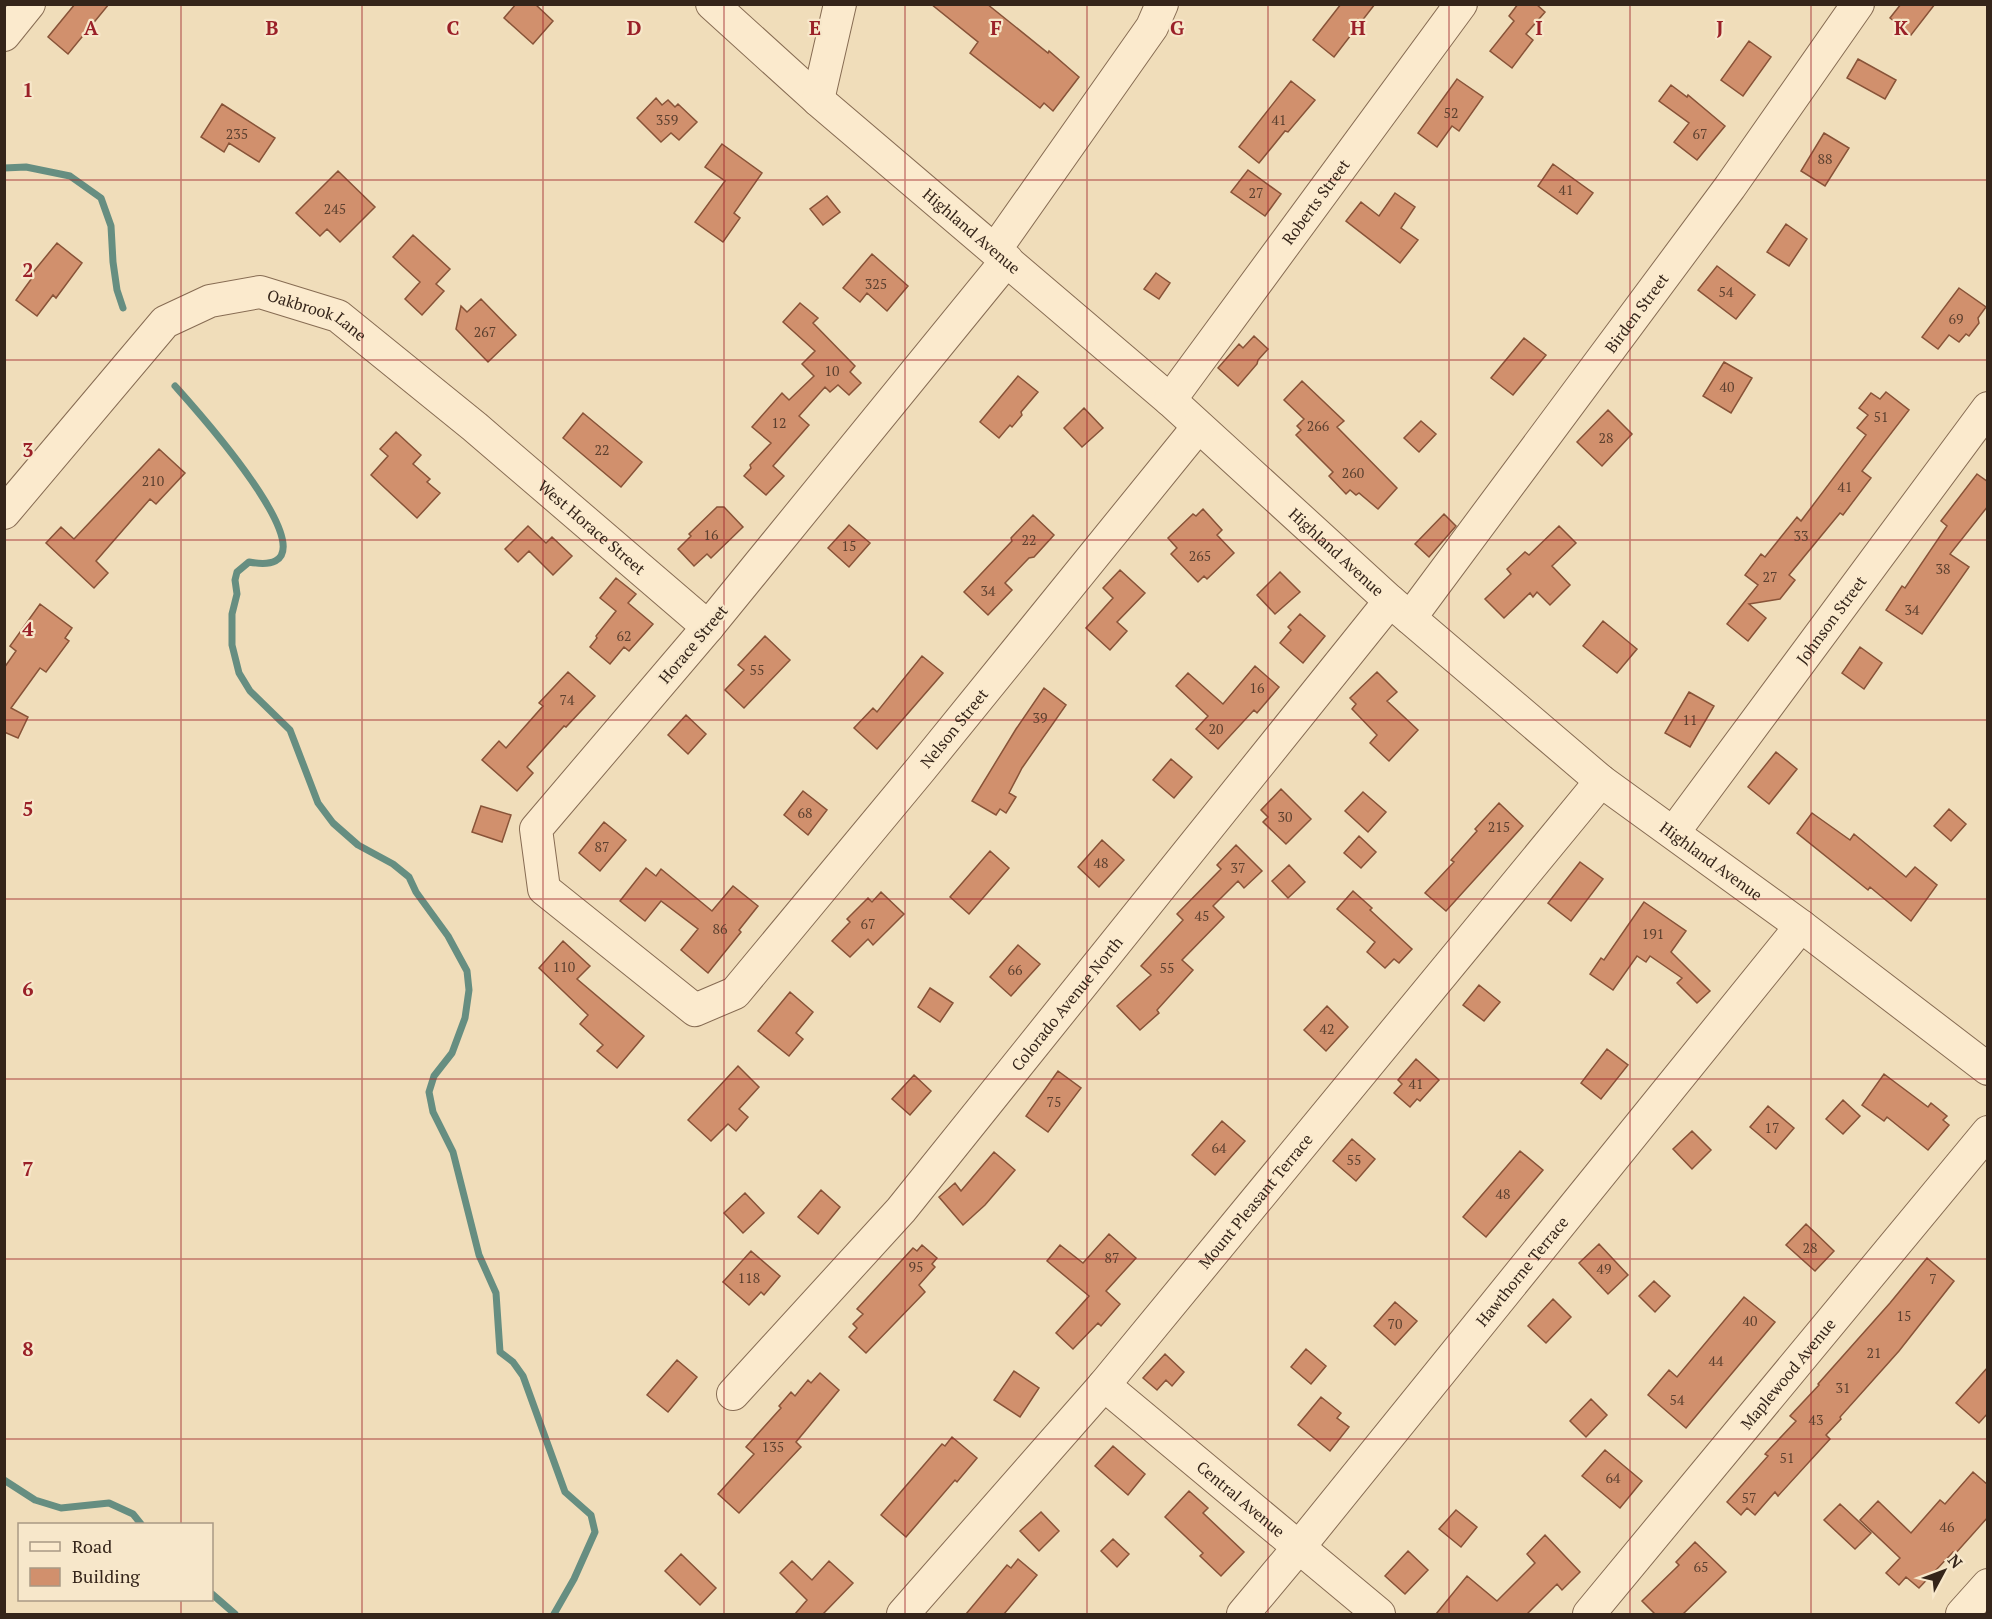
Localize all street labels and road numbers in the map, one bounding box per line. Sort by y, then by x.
street label: Roberts Street [1277,154,1355,249]
street label: Highland Avenue [918,183,1025,279]
street label: Birden Street [1600,269,1673,357]
street label: Oakbrook Lane [264,284,371,346]
street label: West Horace Street [533,475,650,580]
street label: Highland Avenue [1284,503,1389,601]
street label: Johnson Street [1791,571,1871,669]
street label: Horace Street [654,600,732,688]
street label: Nelson Street [915,684,993,772]
street label: Highland Avenue [1656,816,1767,906]
street label: Colorado Avenue North [1006,931,1128,1075]
street label: Mount Pleasant Terrace [1193,1129,1318,1273]
street label: Hawthorne Terrace [1471,1211,1573,1331]
street label: Maplewood Avenue [1735,1313,1840,1434]
street label: Central Avenue [1192,1456,1290,1542]

